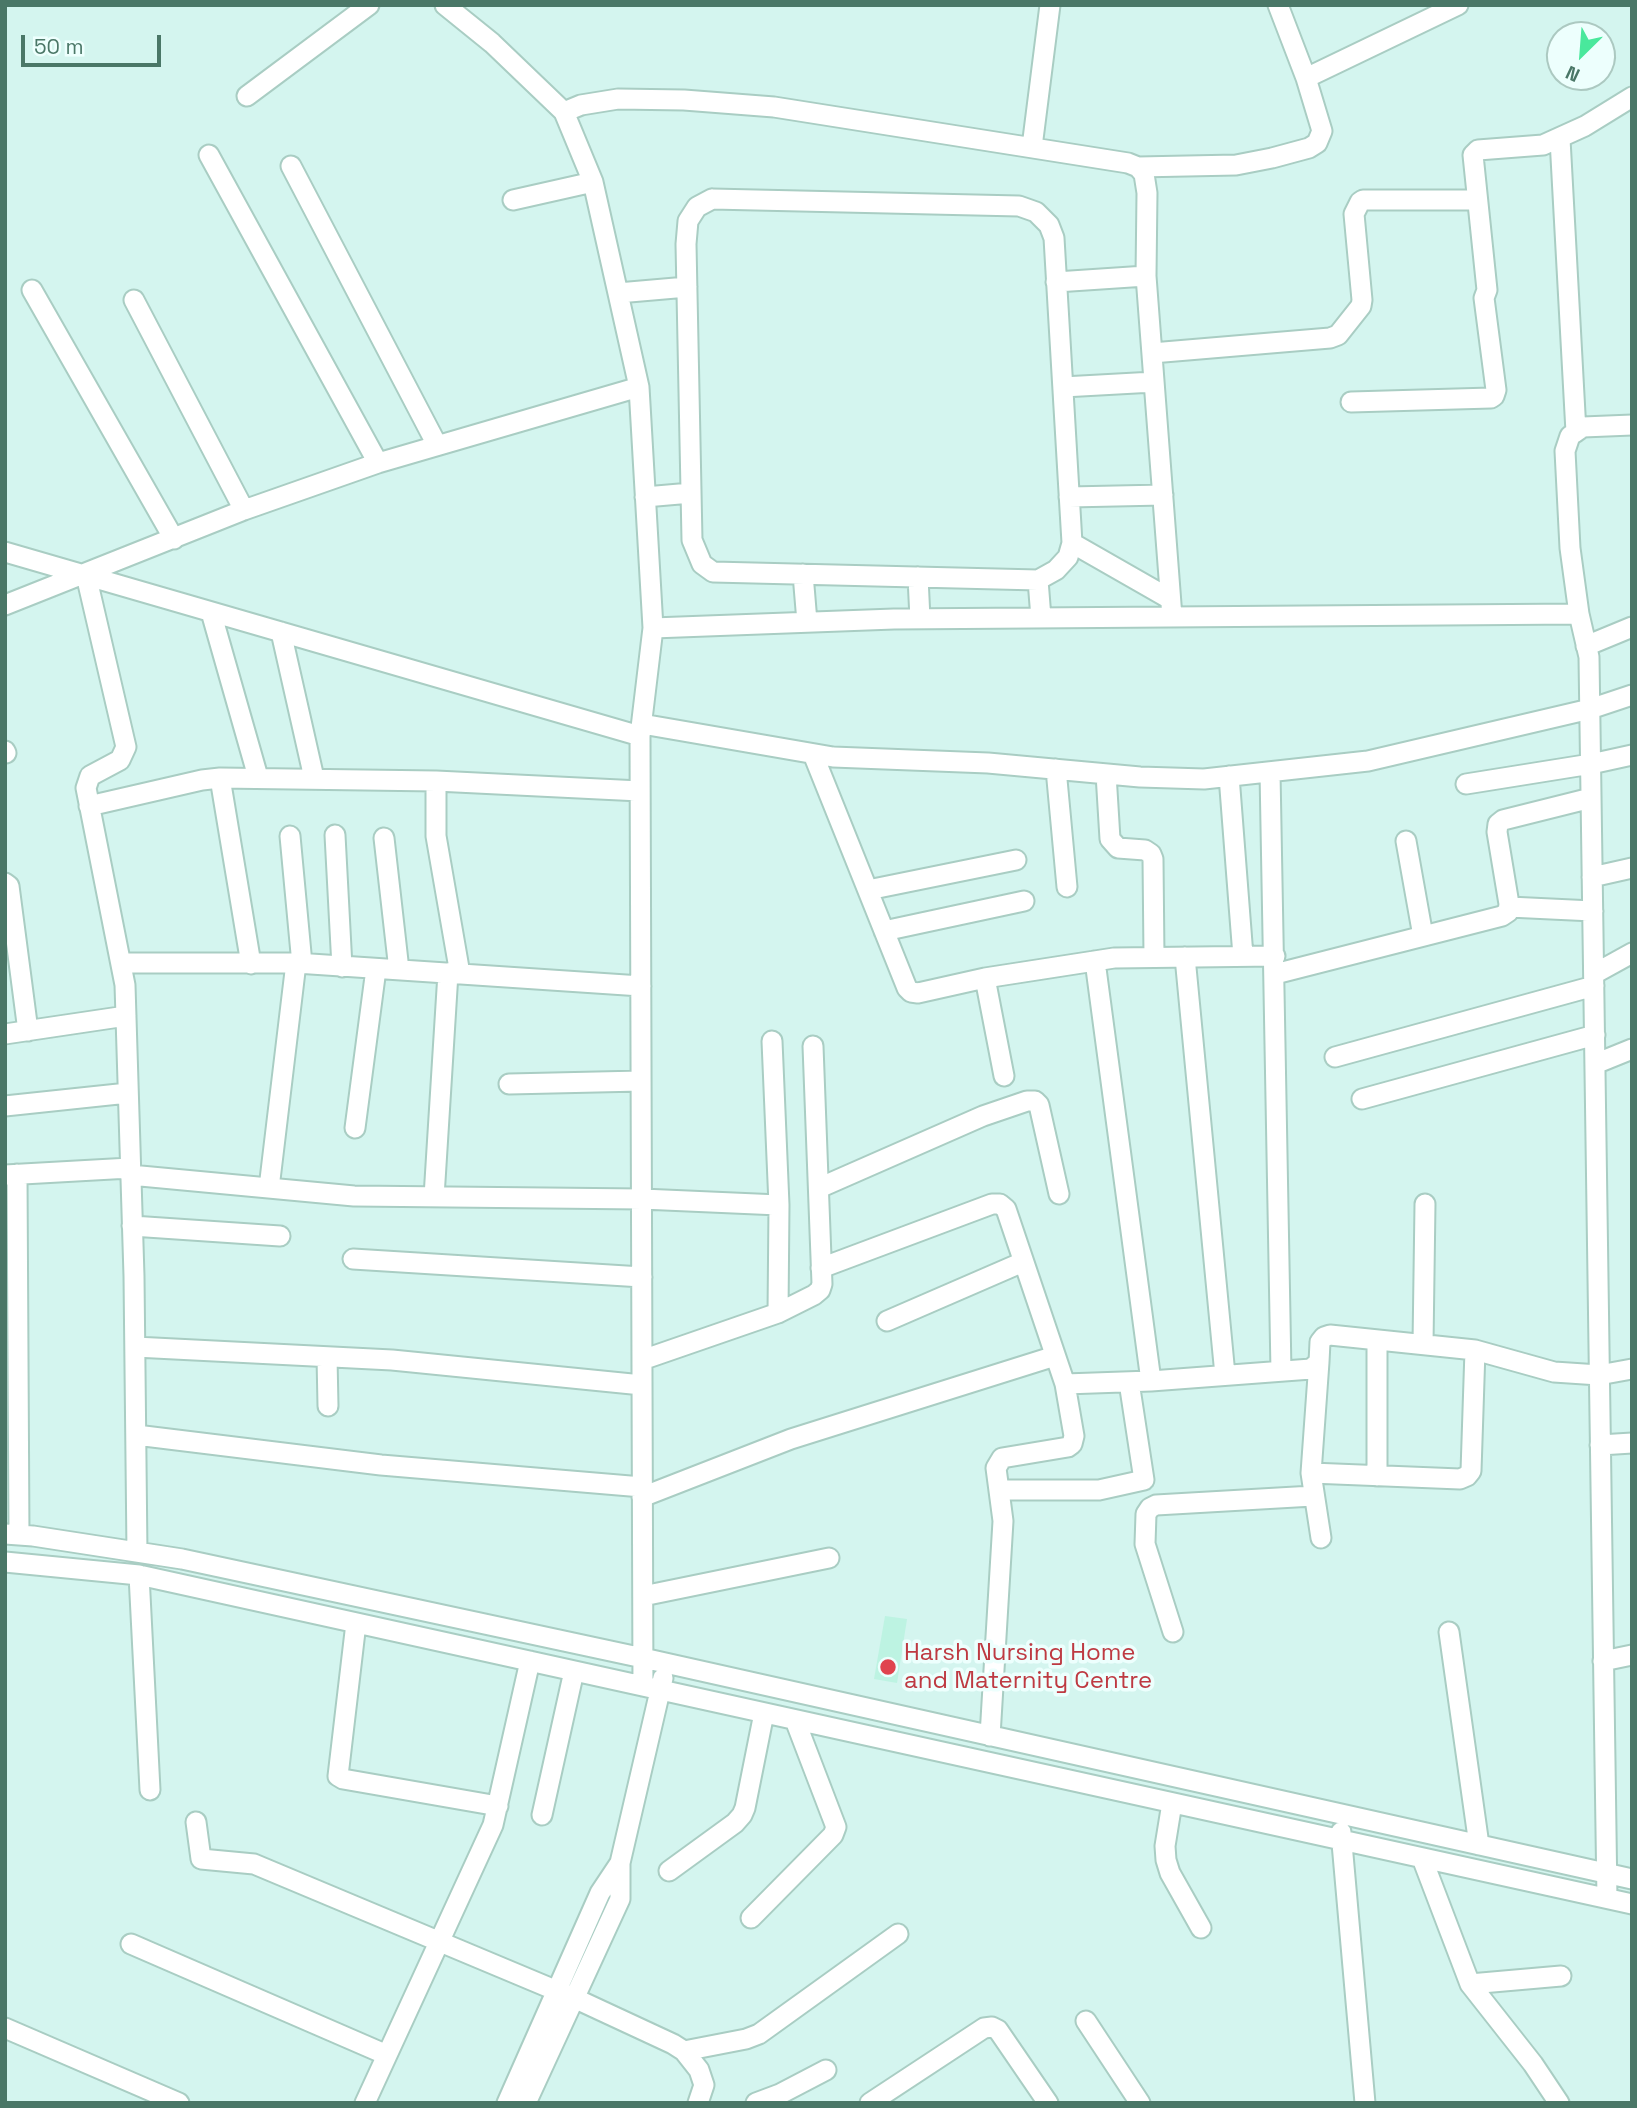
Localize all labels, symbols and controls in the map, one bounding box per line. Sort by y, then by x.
scale bar [24,21,164,65]
north arrow [1546,21,1616,91]
text: 50 m [34,33,84,60]
text: N [1562,60,1584,88]
place label: Harsh Nursing Home and Maternity Centre [904,1639,1152,1695]
marker: Harsh Nursing Home and Maternity Centre [878,1657,898,1677]

